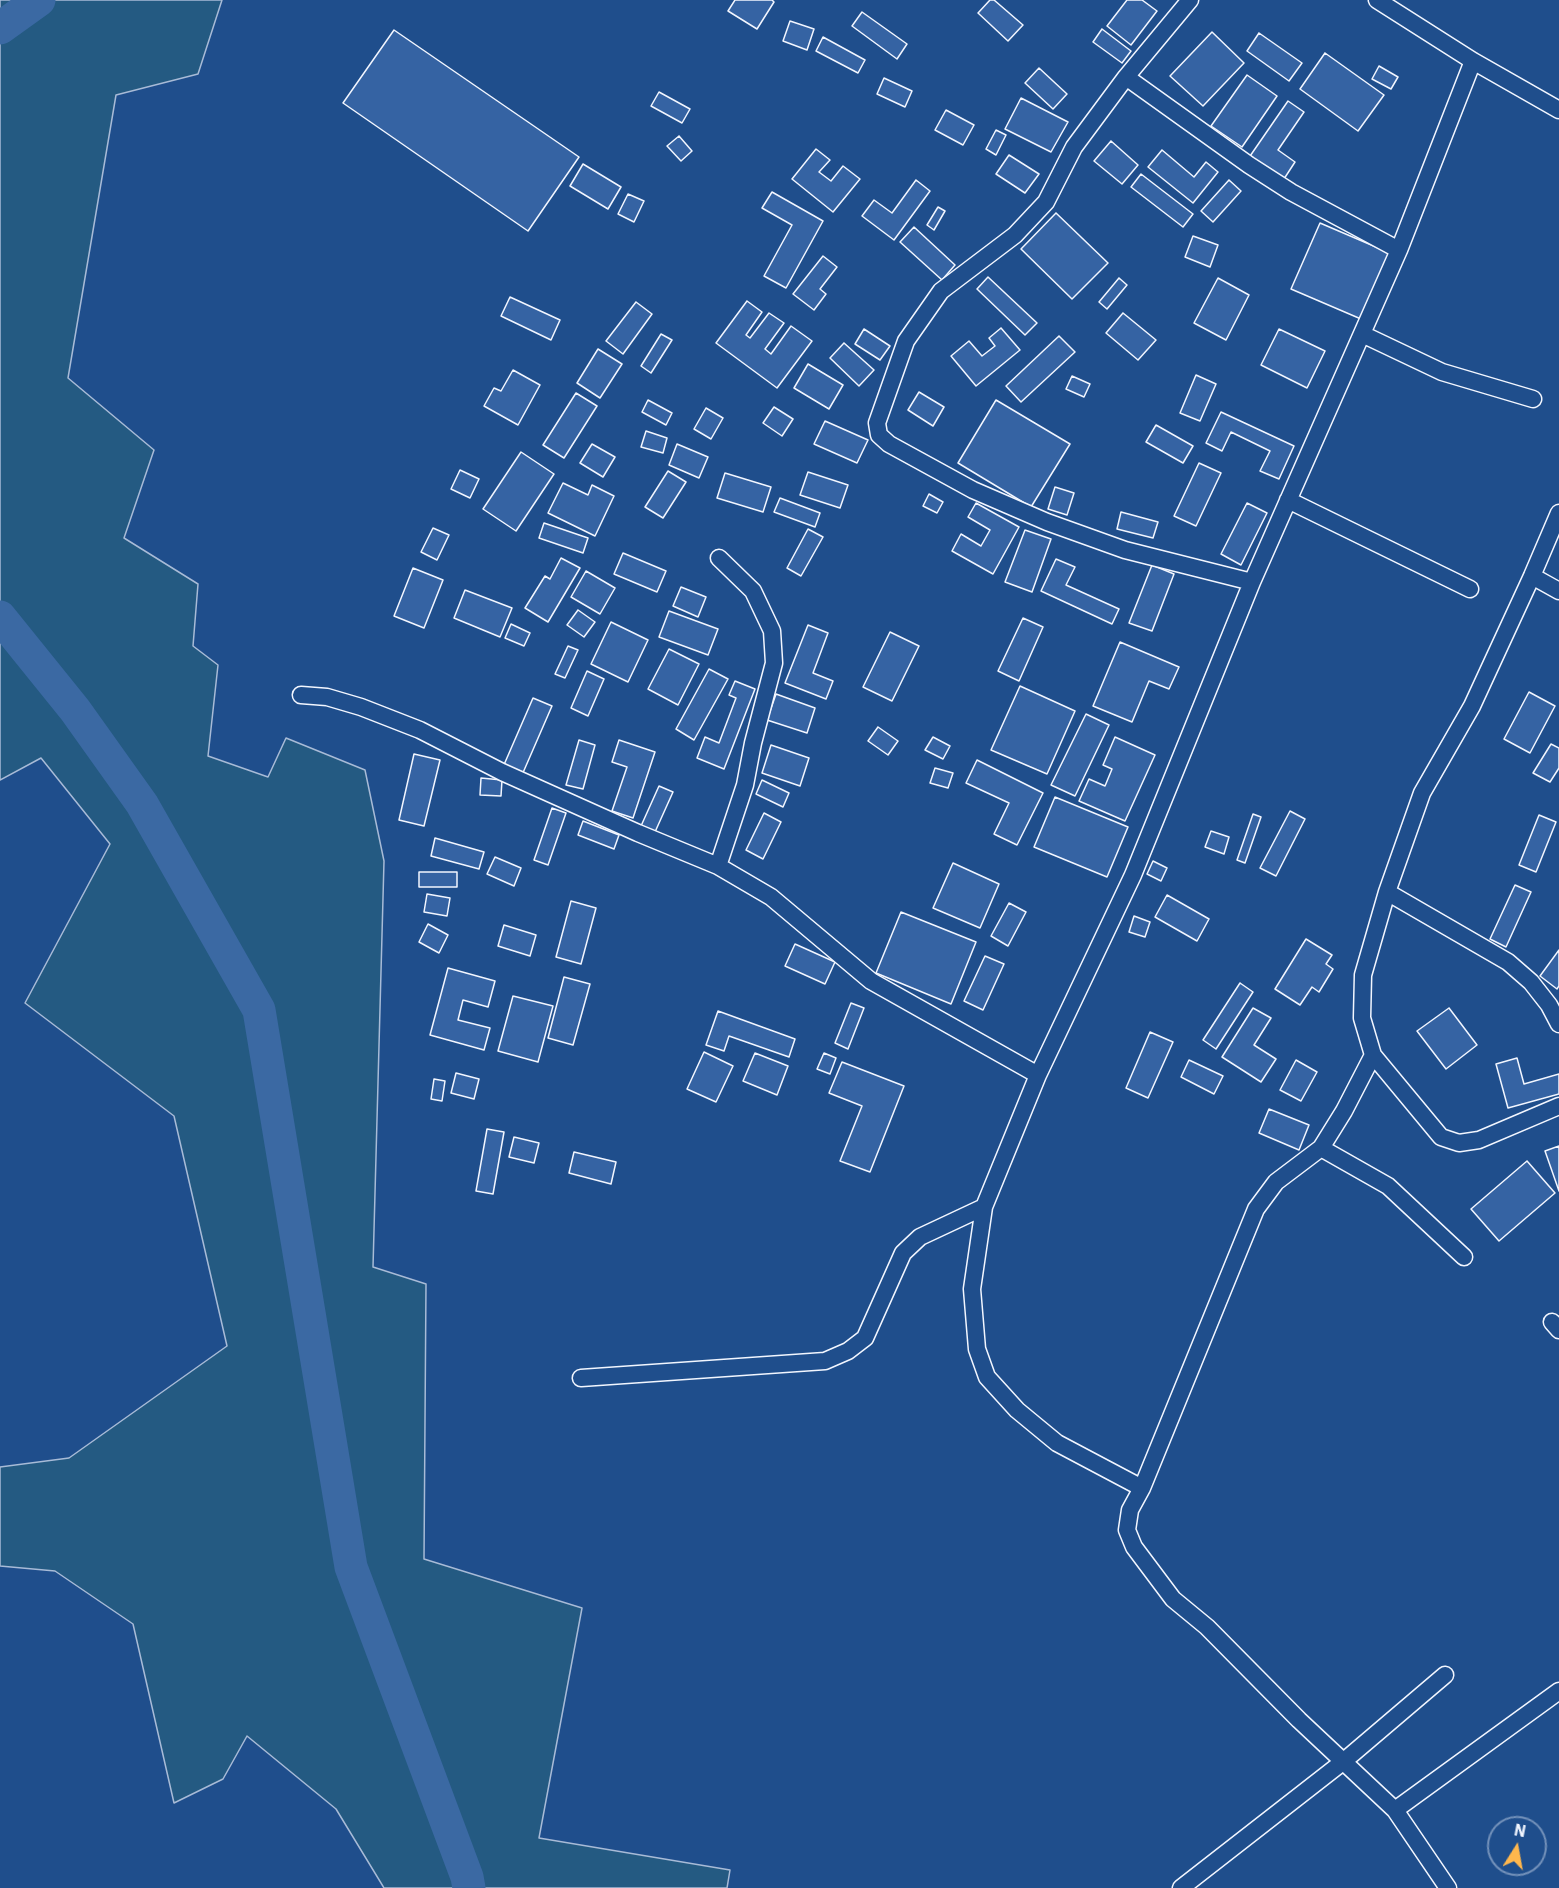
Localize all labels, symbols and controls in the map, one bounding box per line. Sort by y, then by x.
north arrow [1487,1816,1547,1876]
text: N [1512,1819,1528,1841]

